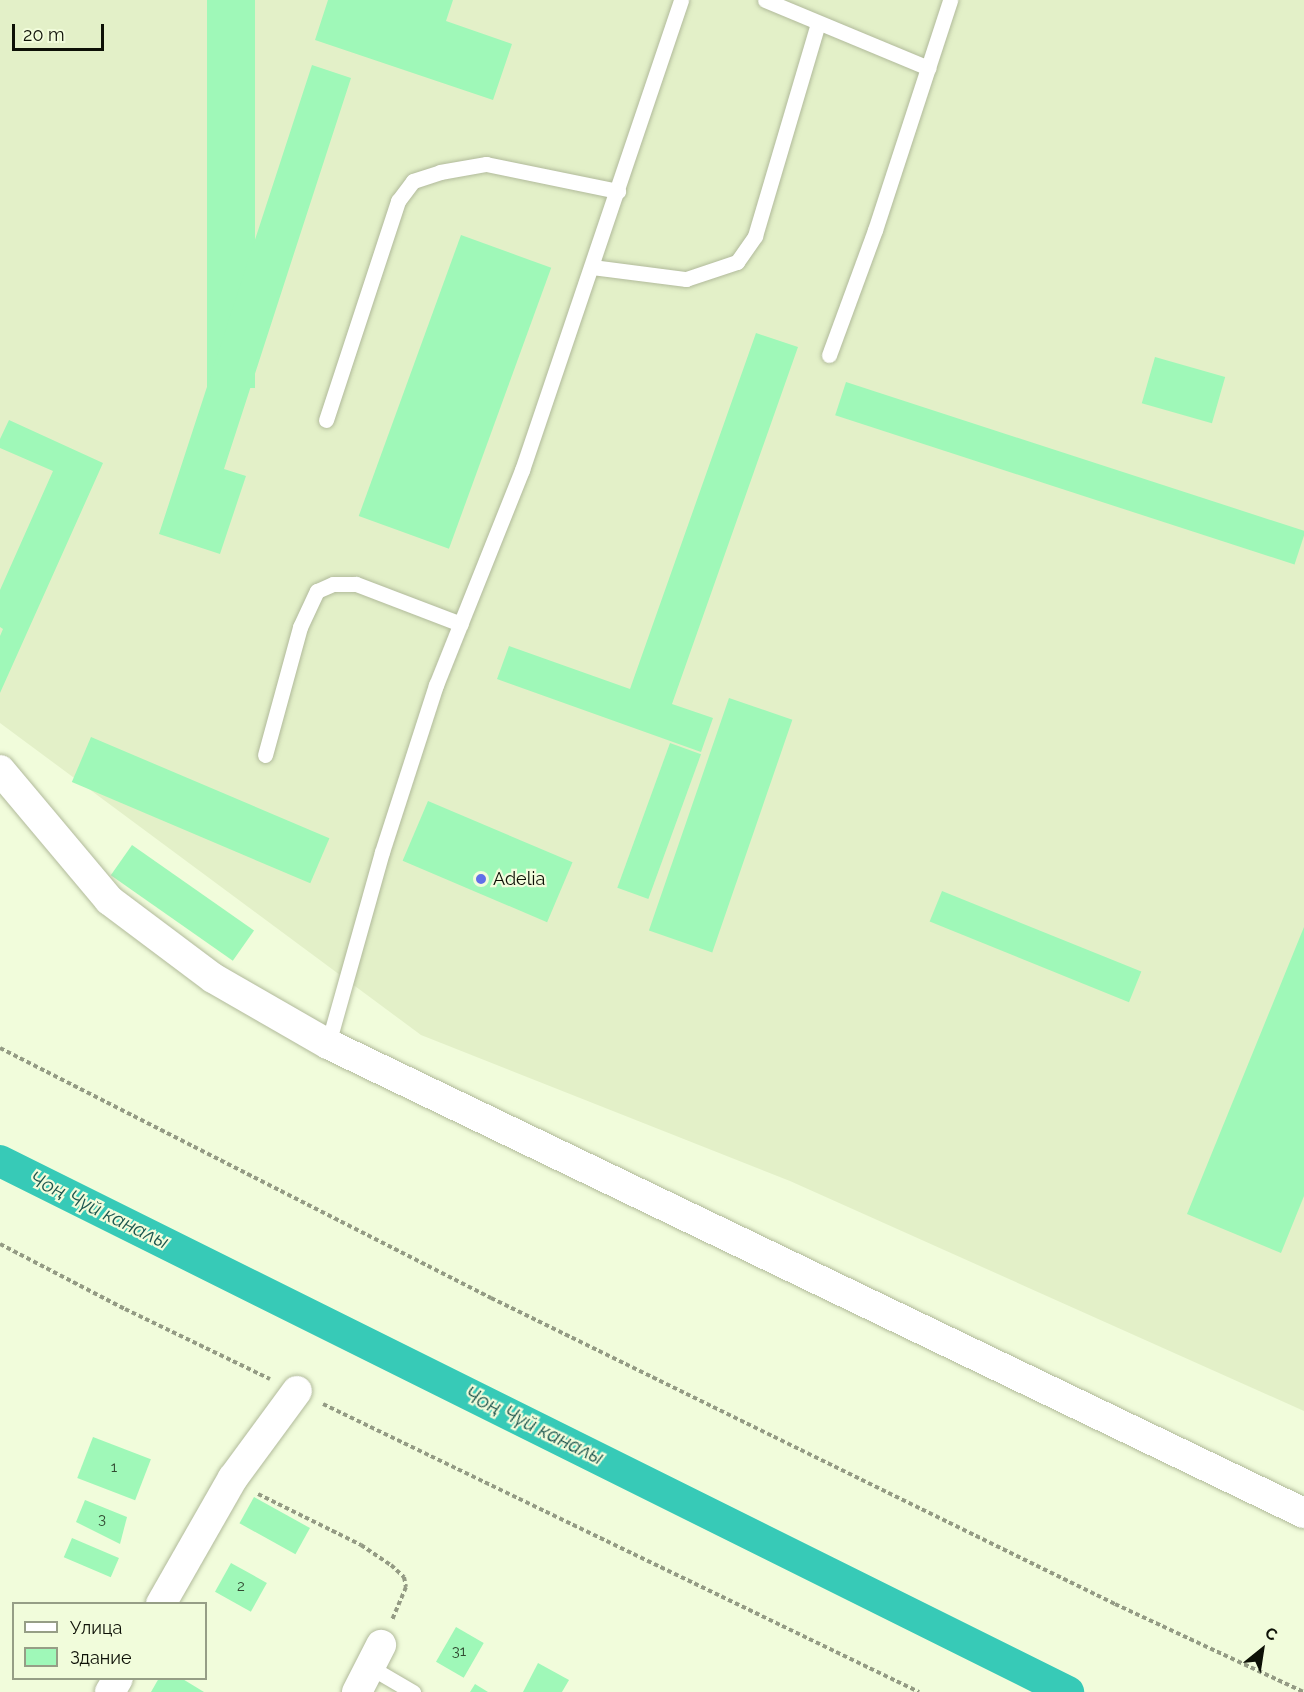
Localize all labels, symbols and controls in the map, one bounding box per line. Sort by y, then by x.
scale bar [15,12,106,50]
text: 20 m [23,24,65,45]
place label: Adelia [493,868,545,890]
marker: Adelia [474,872,488,886]
water label: Чоң Чүй каналы [26,1166,172,1254]
water label: Чоң Чүй каналы [461,1382,607,1470]
house number: 1 [111,1459,117,1477]
house number: 3 [98,1511,106,1529]
house number: 2 [237,1578,245,1596]
legend [12,1602,207,1680]
text: Улица [70,1617,122,1638]
north arrow [1232,1620,1292,1680]
text: С [1262,1623,1281,1645]
house number: 31 [452,1643,466,1661]
text: Здание [70,1647,132,1668]

